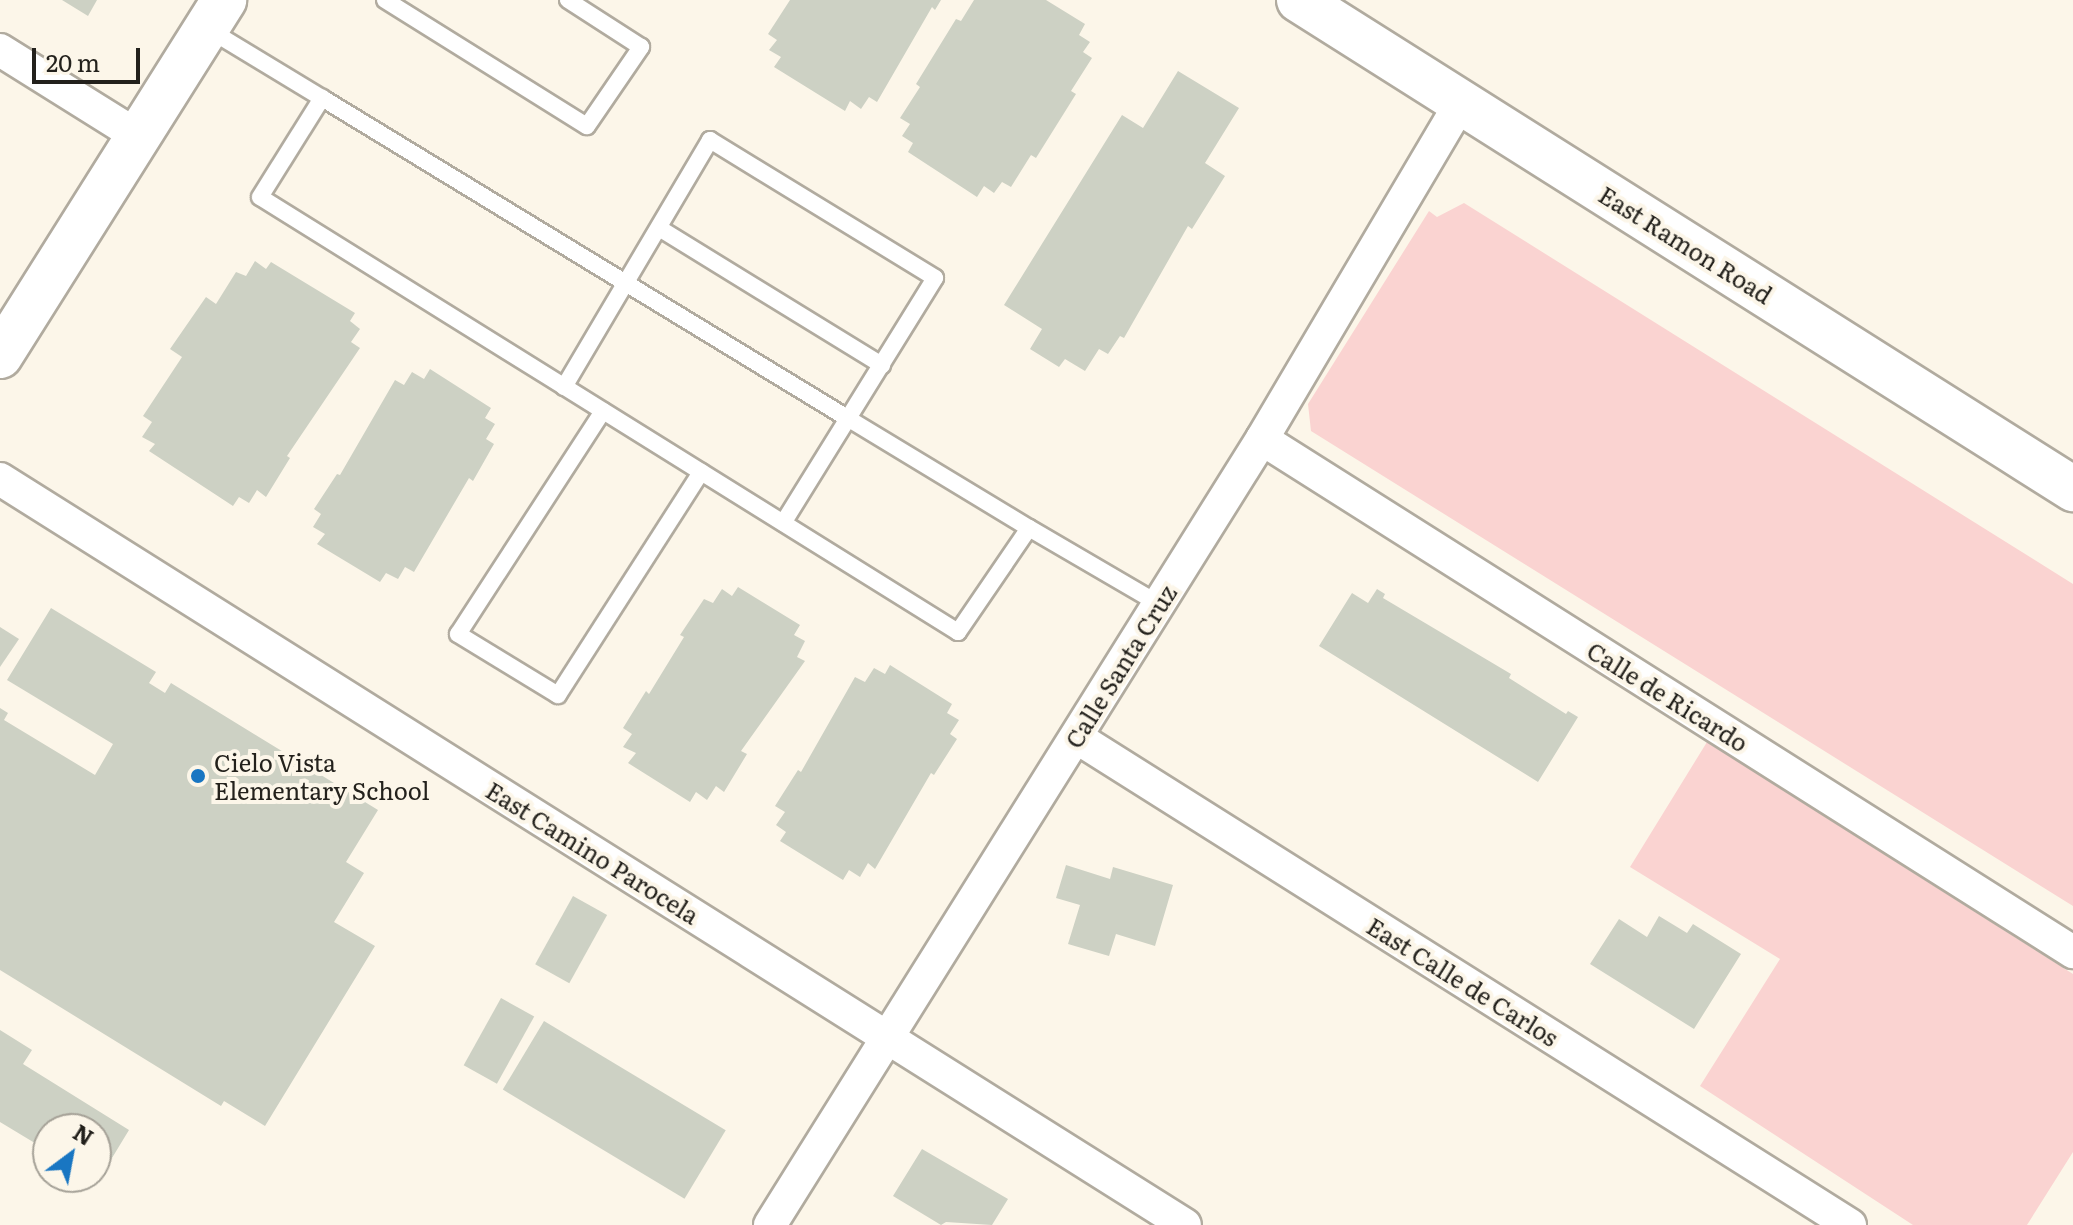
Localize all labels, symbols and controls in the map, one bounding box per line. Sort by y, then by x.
scale bar [36,32,144,82]
text: 20 m [46,44,100,79]
street label: East Ramon Road [1594,179,1778,309]
street label: Calle Santa Cruz [1058,579,1182,753]
street label: Calle de Ricardo [1582,635,1754,757]
place label: Cielo Vista Elementary School [214,748,430,804]
marker: Cielo Vista Elementary School [189,767,207,785]
street label: East Camino Parocela [481,775,705,929]
street label: East Calle de Carlos [1362,911,1564,1051]
north arrow [32,1113,112,1193]
text: N [67,1115,100,1153]

